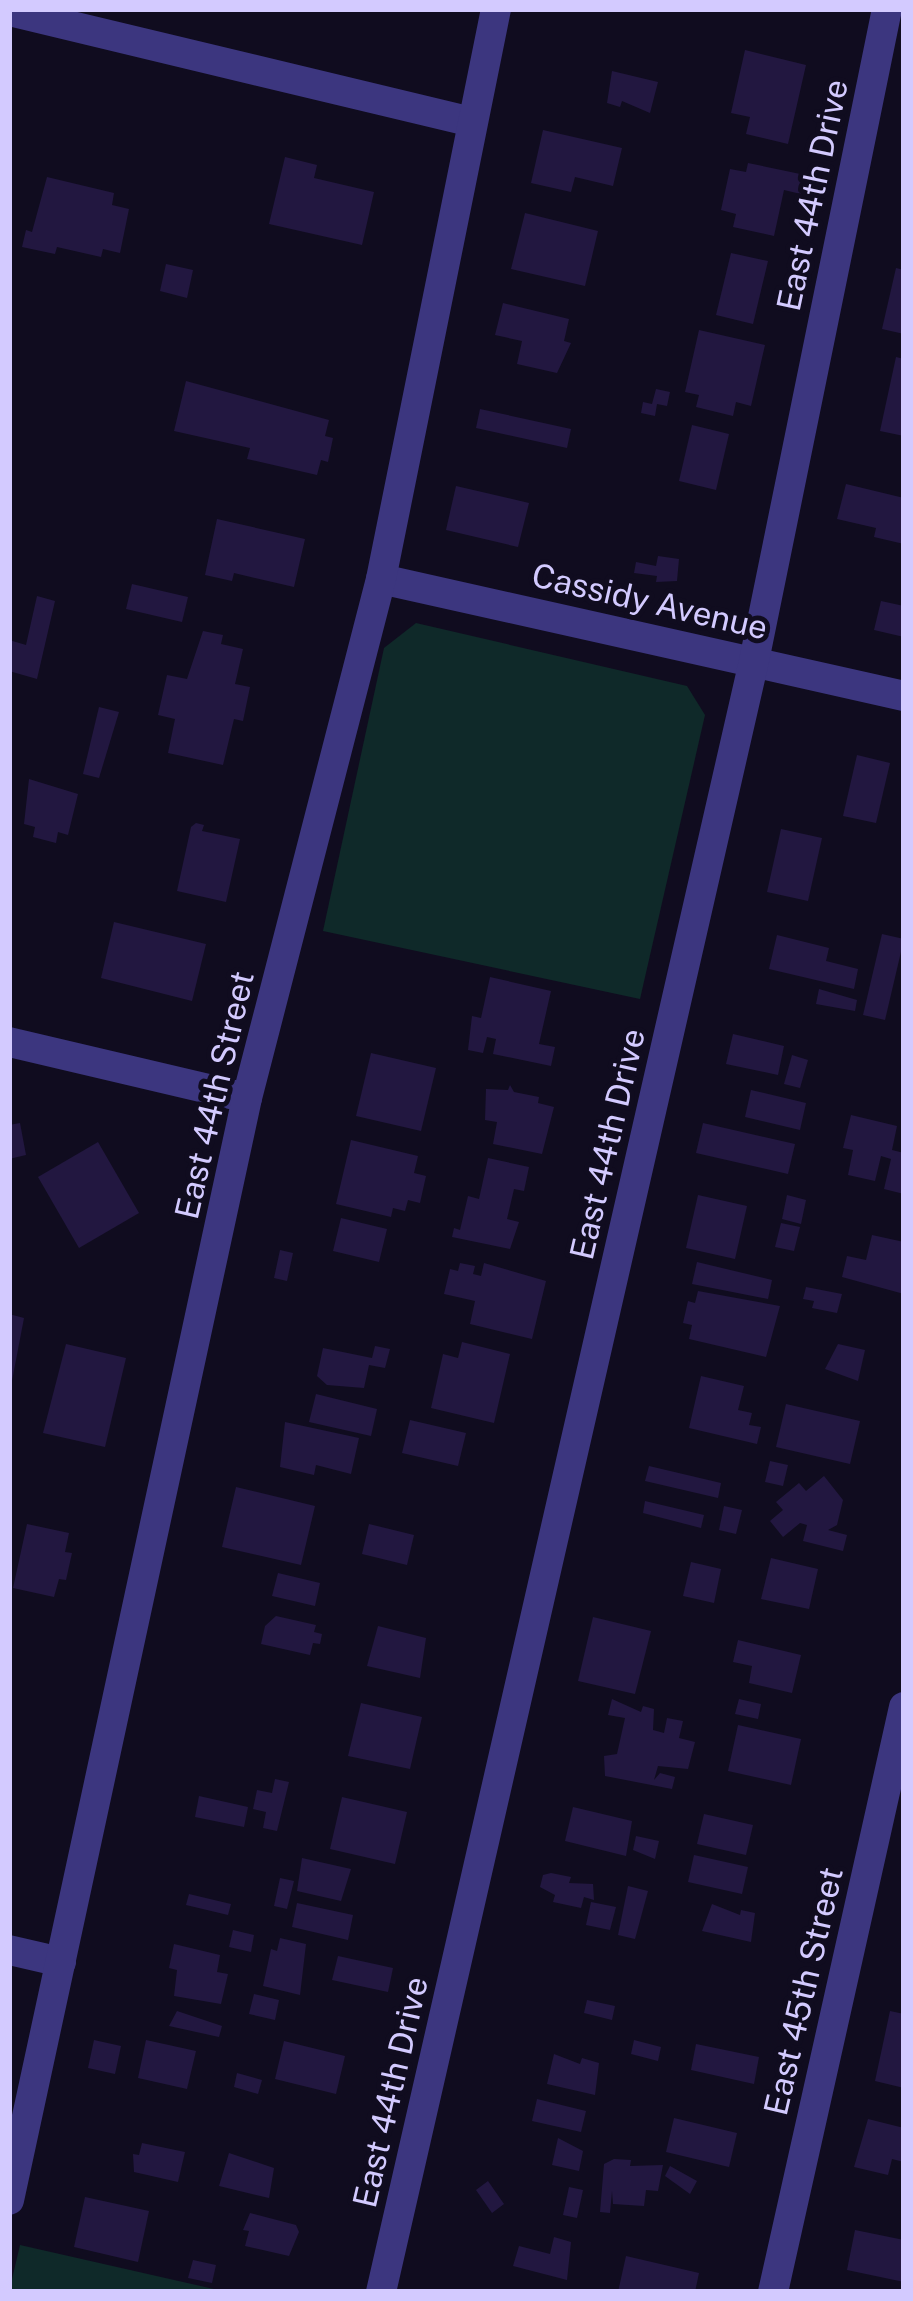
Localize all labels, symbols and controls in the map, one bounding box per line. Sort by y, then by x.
street label: East 44th Drive [769,76,855,314]
street label: Cassidy Avenue [528,555,772,647]
street label: East 44th Street [167,967,261,1223]
street label: East 44th Drive [562,1025,652,1263]
street label: East 45th Street [756,1863,850,2119]
street label: East 44th Drive [345,1973,435,2211]

